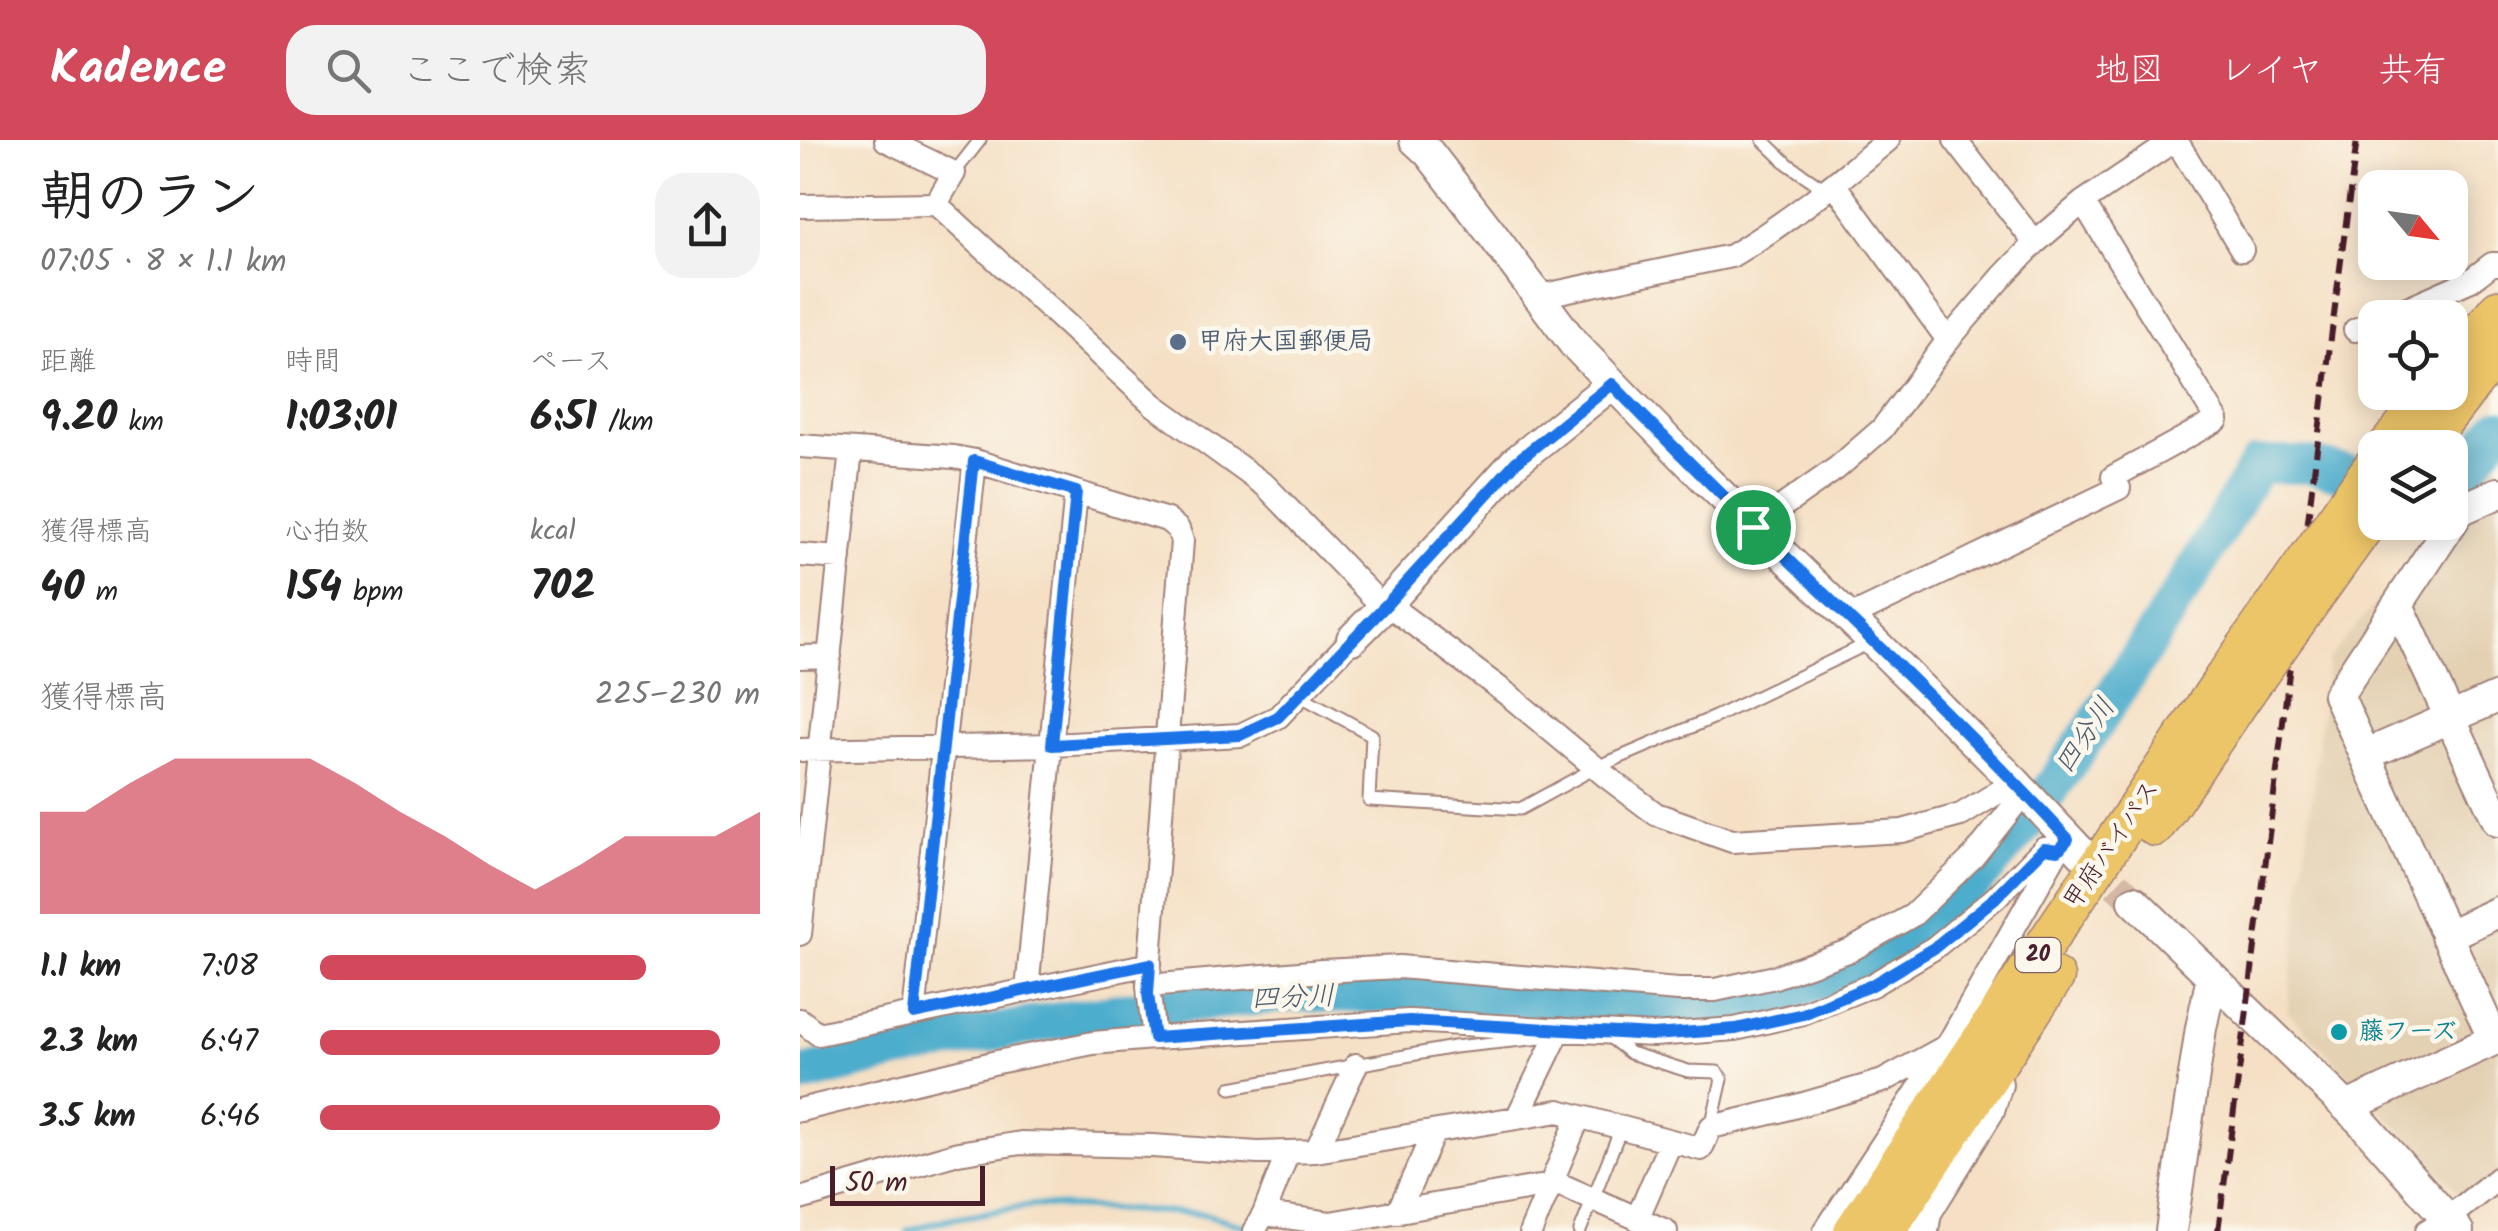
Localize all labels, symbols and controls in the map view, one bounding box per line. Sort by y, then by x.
search box [286,25,986,115]
text: Kadence [50,32,226,108]
text: ここで検索 [401,42,591,102]
icon: search [321,43,376,98]
text: 地図 [2094,44,2164,100]
text: レイヤ [2219,44,2323,100]
text: 共有 [2378,44,2448,100]
text: 朝のラン [40,156,260,243]
north arrow [2358,170,2468,280]
map controls [2358,170,2468,540]
button: share [655,173,760,278]
text: 07:05 · 8 × 1.1 km [40,237,287,288]
button: locate [2358,300,2468,410]
place label: 甲府大国郵便局 [1198,322,1373,362]
marker: 甲府大国郵便局 [1167,331,1189,353]
text: 距離 [40,340,96,385]
text: 時間 [285,340,341,385]
text: ペース [530,340,612,385]
text: 9.20 [40,385,117,452]
text: 1:03:01 [285,385,397,452]
text: 6:51 [530,385,597,452]
text: km [117,400,164,445]
text: /km [597,400,654,445]
button: layers [2358,430,2468,540]
pin [1711,485,1796,570]
icon: arrive [1726,500,1781,555]
text: kcal [530,509,576,554]
text: 獲得標高 [40,510,152,555]
text: 心拍数 [285,510,369,555]
text: 702 [530,554,596,621]
text: 40 [40,555,84,622]
text: 154 [285,555,342,622]
text: m [84,570,118,615]
text: bpm [342,570,403,615]
text: 225–230 m [595,670,760,721]
text: 獲得標高 [40,673,168,724]
water label: 四分川 [2044,689,2128,783]
street label: 甲府バイパス [2054,772,2170,918]
road number: 20 [2016,938,2060,972]
text: 1.1 km [40,942,121,993]
text: 7:08 [200,942,258,993]
water label: 四分川 [1250,974,1336,1022]
place label: 藤フーズ [2359,1012,2457,1052]
text: 2.3 km [40,1017,138,1068]
text: 6:47 [200,1017,258,1068]
marker: 藤フーズ [2328,1021,2350,1043]
text: 3.5 km [40,1092,136,1143]
text: 6:46 [200,1092,261,1143]
scale bar [830,1161,985,1206]
text: 50 m [845,1161,908,1206]

